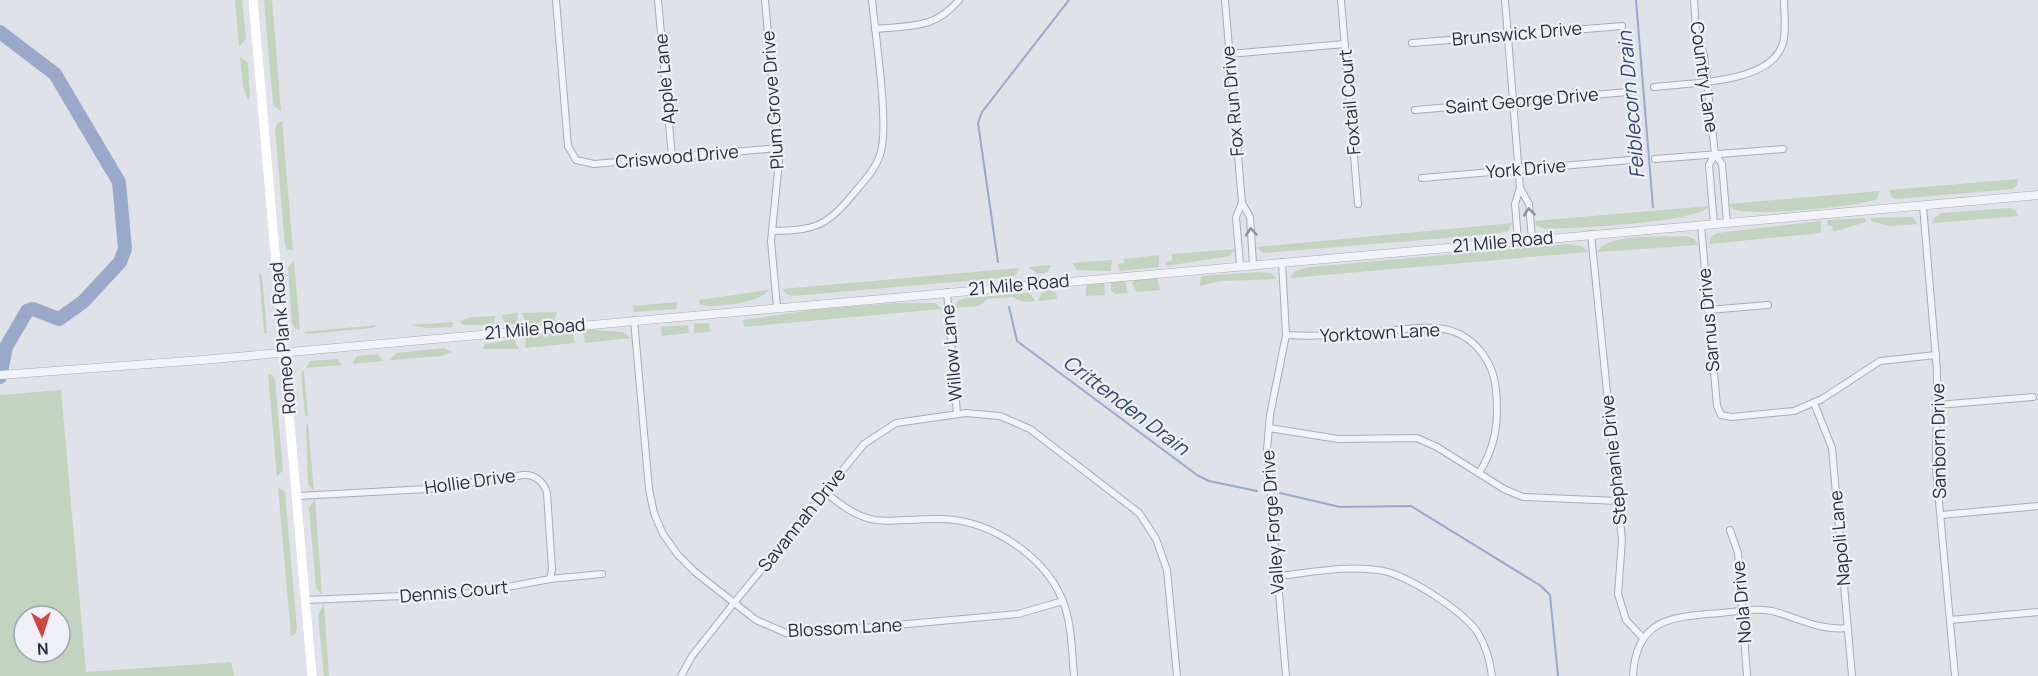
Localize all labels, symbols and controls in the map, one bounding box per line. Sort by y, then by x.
street label: Brunswick Drive [1451,15,1583,51]
street label: Country Lane [1685,20,1725,134]
water label: Feiblecorn Drain [1611,29,1650,180]
street label: Plum Grove Drive [755,30,789,170]
street label: Apple Lane [648,33,680,126]
street label: Fox Run Drive [1215,45,1249,157]
street label: Foxtail Court [1332,48,1366,156]
street label: Saint George Drive [1444,81,1599,119]
street label: Criswood Drive [614,139,740,173]
street label: York Drive [1485,153,1567,183]
one-way arrow [1524,208,1536,217]
street label: 21 Mile Road [1451,225,1554,257]
one-way arrow [1245,228,1258,237]
street label: Romeo Plank Road [263,261,301,415]
street label: Sarnus Drive [1692,267,1724,373]
street label: 21 Mile Road [967,268,1070,300]
street label: Willow Lane [935,304,967,403]
street label: 21 Mile Road [483,312,586,344]
street label: Yorktown Lane [1319,317,1441,347]
water label: Crittenden Drain [1058,348,1196,462]
street label: Sanborn Drive [1925,383,1951,499]
street label: Stephanie Drive [1594,394,1632,526]
street label: Valley Forge Drive [1255,449,1289,595]
street label: Savannah Drive [752,462,851,576]
street label: Hollie Drive [423,463,517,499]
street label: Napoli Lane [1823,489,1855,587]
street label: Nola Drive [1725,560,1757,644]
street label: Dennis Court [399,574,509,608]
north arrow [12,604,72,664]
street label: Blossom Lane [787,612,903,642]
text: N [36,638,49,660]

